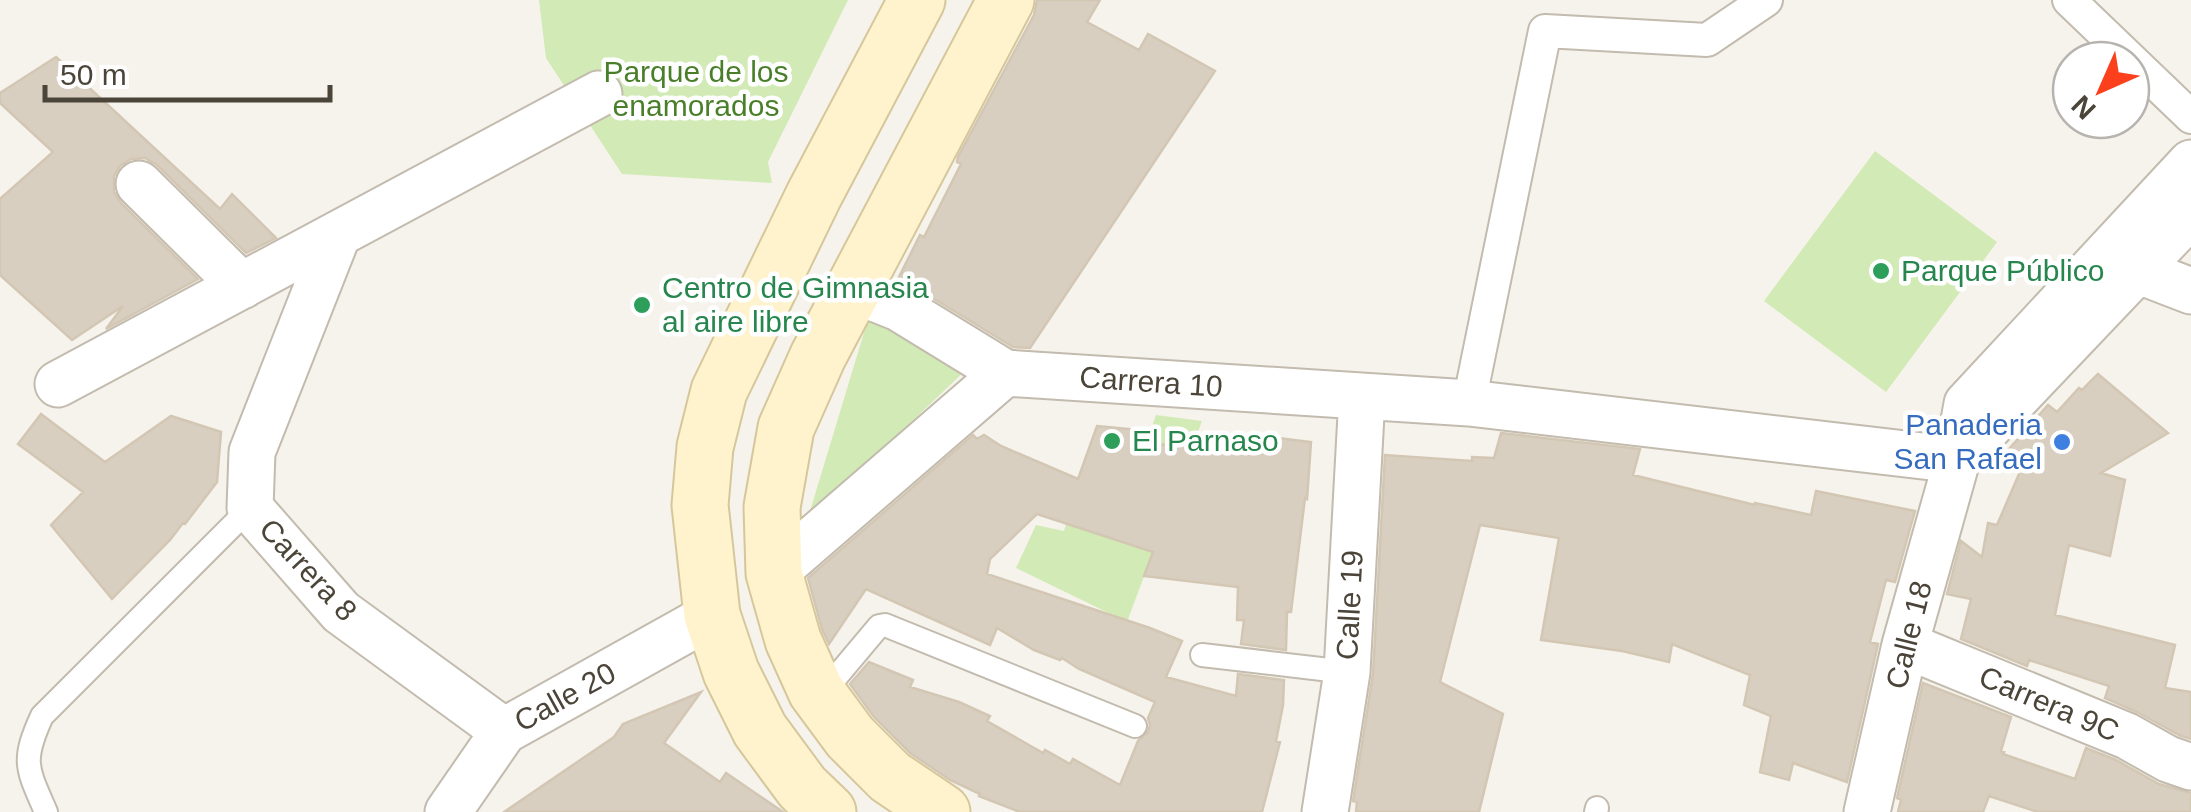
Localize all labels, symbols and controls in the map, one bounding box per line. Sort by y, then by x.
scale bar [45,40,330,102]
north arrow [2051,40,2151,140]
park label: Parque de los enamorados [603,55,789,122]
text: 50 m [60,58,127,91]
text: N [2066,89,2102,125]
place label: Parque Público [1901,254,2104,287]
marker: Parque Público [1870,260,1892,282]
place label: Centro de Gimnasia al aire libre [662,271,929,338]
marker: Centro de Gimnasia al aire libre [631,294,653,316]
street label: Carrera 10 [1078,360,1224,403]
place label: Panaderia San Rafael [1894,408,2042,475]
place label: El Parnaso [1132,424,1279,457]
marker: El Parnaso [1101,430,1123,452]
marker: Panaderia San Rafael [2051,431,2073,453]
street label: Carrera 8 [253,512,364,627]
street label: Calle 19 [1330,549,1369,661]
street label: Calle 18 [1879,577,1938,692]
street label: Calle 20 [509,655,621,738]
street label: Carrera 9C [1974,659,2124,748]

